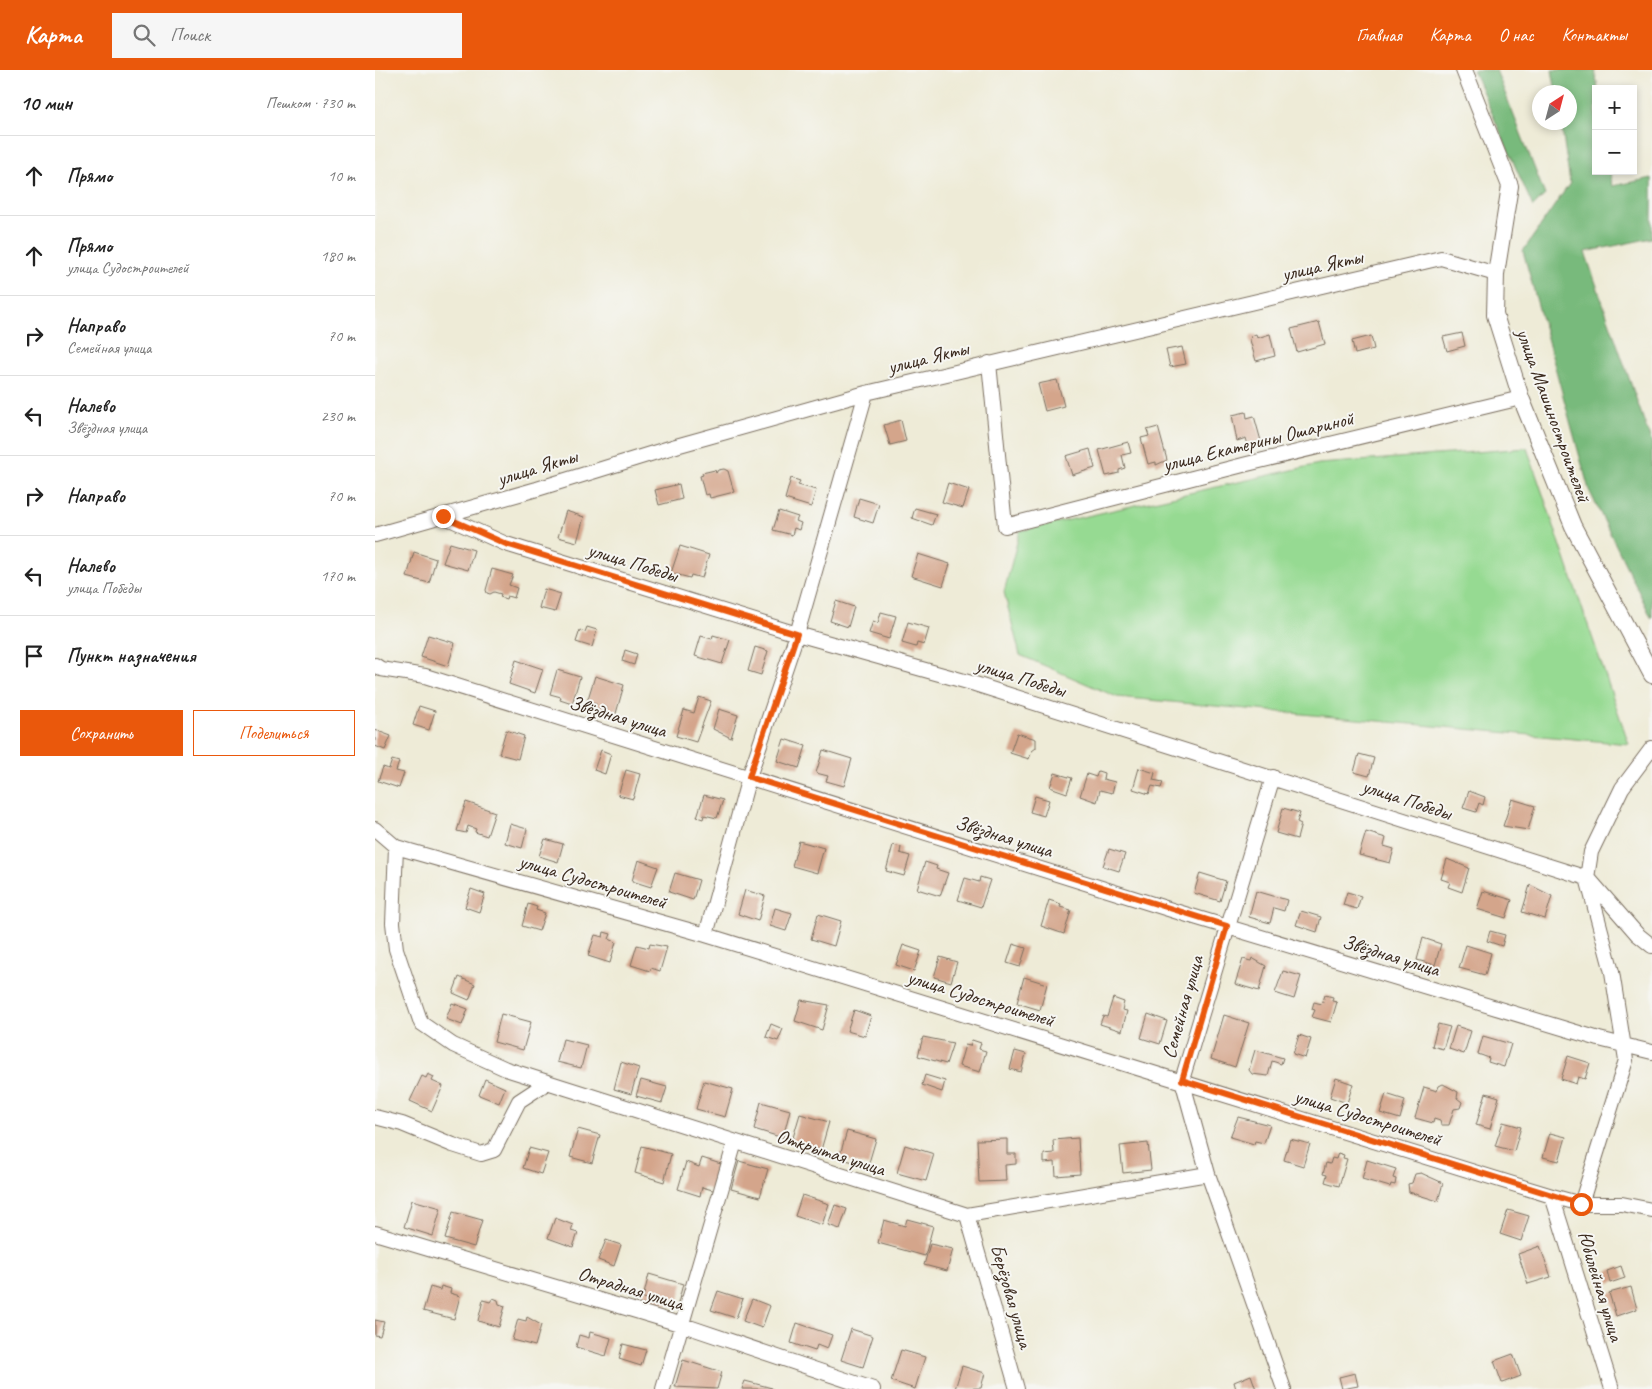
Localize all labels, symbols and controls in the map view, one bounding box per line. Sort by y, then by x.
search box [112,13,462,58]
text: Карта [25,20,82,50]
icon: search [130,21,158,49]
text: Поиск [170,23,210,47]
text: Главная [1357,24,1402,46]
text: Карта [1430,24,1471,46]
text: О нас [1499,24,1534,46]
text: Контакты [1562,24,1627,46]
north arrow [1532,85,1577,130]
map controls [1592,85,1637,175]
button: + [1592,85,1637,130]
text: 10 мин [20,90,72,116]
text: Пешком · 730 m [266,93,355,113]
button: − [1592,130,1637,175]
icon: ahead [20,162,48,190]
text: Прямо [67,164,112,188]
text: 10 m [328,166,355,186]
text: Прямо [67,234,112,258]
icon: ahead [20,242,48,270]
street label: улица Якты [1278,244,1366,287]
text: 180 m [321,246,355,266]
text: улица Судостроителей [67,258,189,278]
text: Направо [67,314,125,338]
icon: right [20,322,48,350]
street label: улица Машиностроителей [1510,324,1597,507]
text: 70 m [328,326,355,346]
street label: улица Якты [884,335,972,380]
text: Семейная улица [67,338,152,358]
text: Налево [67,394,115,418]
icon: left [20,402,48,430]
street label: улица Екатерины Ошариной [1159,405,1358,478]
text: 230 m [321,406,355,426]
text: Звёздная улица [67,418,147,438]
street label: улица Якты [493,443,582,492]
icon: right [20,482,48,510]
text: Направо [67,484,125,508]
text: 70 m [328,486,355,506]
route end [432,505,455,528]
street label: улица Победы [584,537,682,588]
text: Налево [67,554,115,578]
icon: left [20,562,48,590]
text: 170 m [321,566,355,586]
text: улица Победы [67,578,141,598]
icon: arrive [20,642,48,670]
text: Пункт назначения [67,644,196,668]
street label: улица Победы [972,652,1070,703]
street label: Звёздная улица [566,690,671,745]
button: Сохранить [20,710,183,756]
button: Поделиться [193,710,355,756]
street label: улица Победы [1358,773,1456,826]
street label: Звёздная улица [952,810,1057,865]
street label: улица Судостроителей [515,848,671,915]
street label: Звёздная улица [1339,929,1444,984]
street label: Семейная улица [1156,951,1210,1061]
street label: улица Судостроителей [903,964,1059,1033]
street label: улица Судостроителей [1290,1083,1446,1152]
street label: Открытая улица [773,1123,890,1182]
route start [1570,1193,1593,1216]
street label: Юбилейная улица [1572,1228,1630,1346]
street label: Берёзовая улица [984,1241,1039,1353]
street label: Отрадная улица [575,1261,688,1317]

